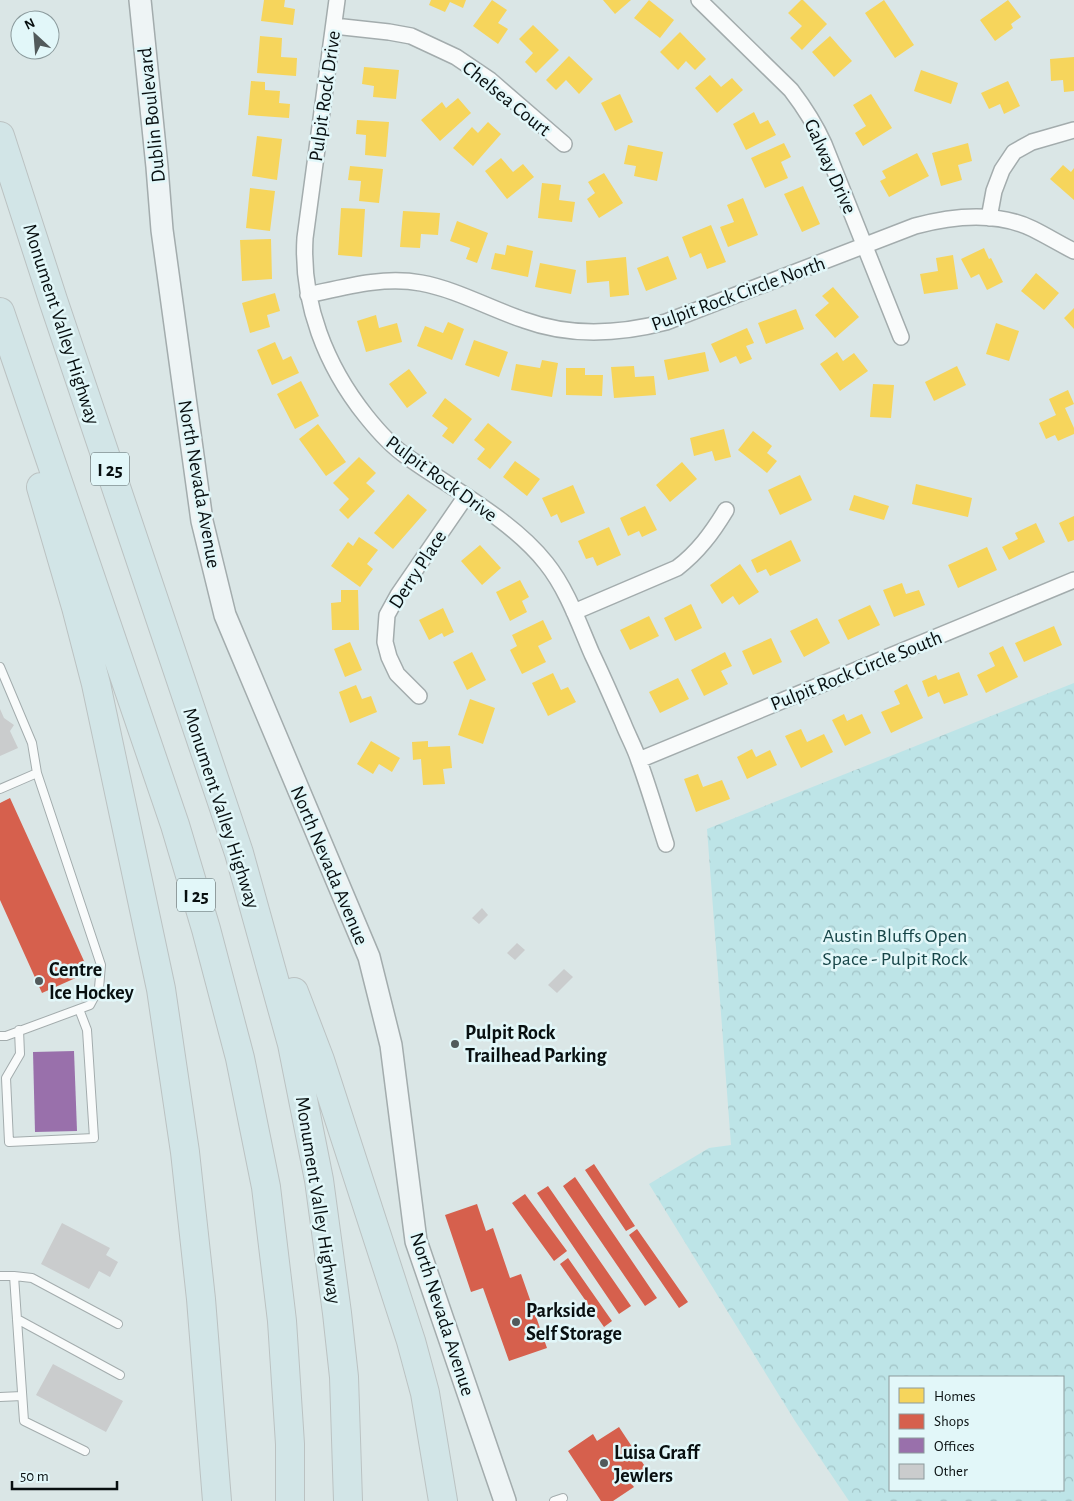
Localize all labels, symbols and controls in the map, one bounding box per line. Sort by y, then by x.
north arrow [10,10,60,60]
text: N [22,16,37,33]
street label: Pulpit Rock Drive [306,29,344,163]
street label: Dublin Boulevard [135,46,169,183]
street label: Chelsea Court [459,57,555,141]
street label: Galway Drive [800,116,860,217]
street label: Monument Valley Highway [19,221,103,428]
street label: Pulpit Rock Circle North [649,253,828,335]
street label: North Nevada Avenue [174,398,224,570]
street label: Pulpit Rock Drive [382,432,501,526]
road number: I 25 [91,452,129,486]
street label: Derry Place [385,527,450,612]
street label: Pulpit Rock Circle South [768,627,945,714]
street label: Monument Valley Highway [179,705,263,912]
street label: North Nevada Avenue [287,783,372,948]
road number: I 25 [177,878,215,912]
park label: Austin Bluffs Open Space - Pulpit Rock [822,926,968,969]
place label: Centre Ice Hockey [49,960,134,1003]
marker: Centre Ice Hockey [33,975,45,987]
place label: Pulpit Rock Trailhead Parking [465,1023,608,1066]
marker: Pulpit Rock Trailhead Parking [449,1038,461,1050]
street label: Monument Valley Highway [292,1095,344,1306]
street label: North Nevada Avenue [406,1230,478,1398]
place label: Parkside Self Storage [526,1301,622,1344]
marker: Parkside Self Storage [510,1316,522,1328]
legend [889,1376,1064,1491]
text: Homes [934,1389,976,1404]
text: Shops [934,1414,969,1429]
text: Offices [934,1439,975,1454]
place label: Luisa Graff Jewlers [614,1443,701,1486]
marker: Luisa Graff Jewlers [598,1457,610,1469]
scale bar [12,1458,118,1490]
text: Other [934,1464,968,1479]
text: 50 m [20,1469,49,1484]

